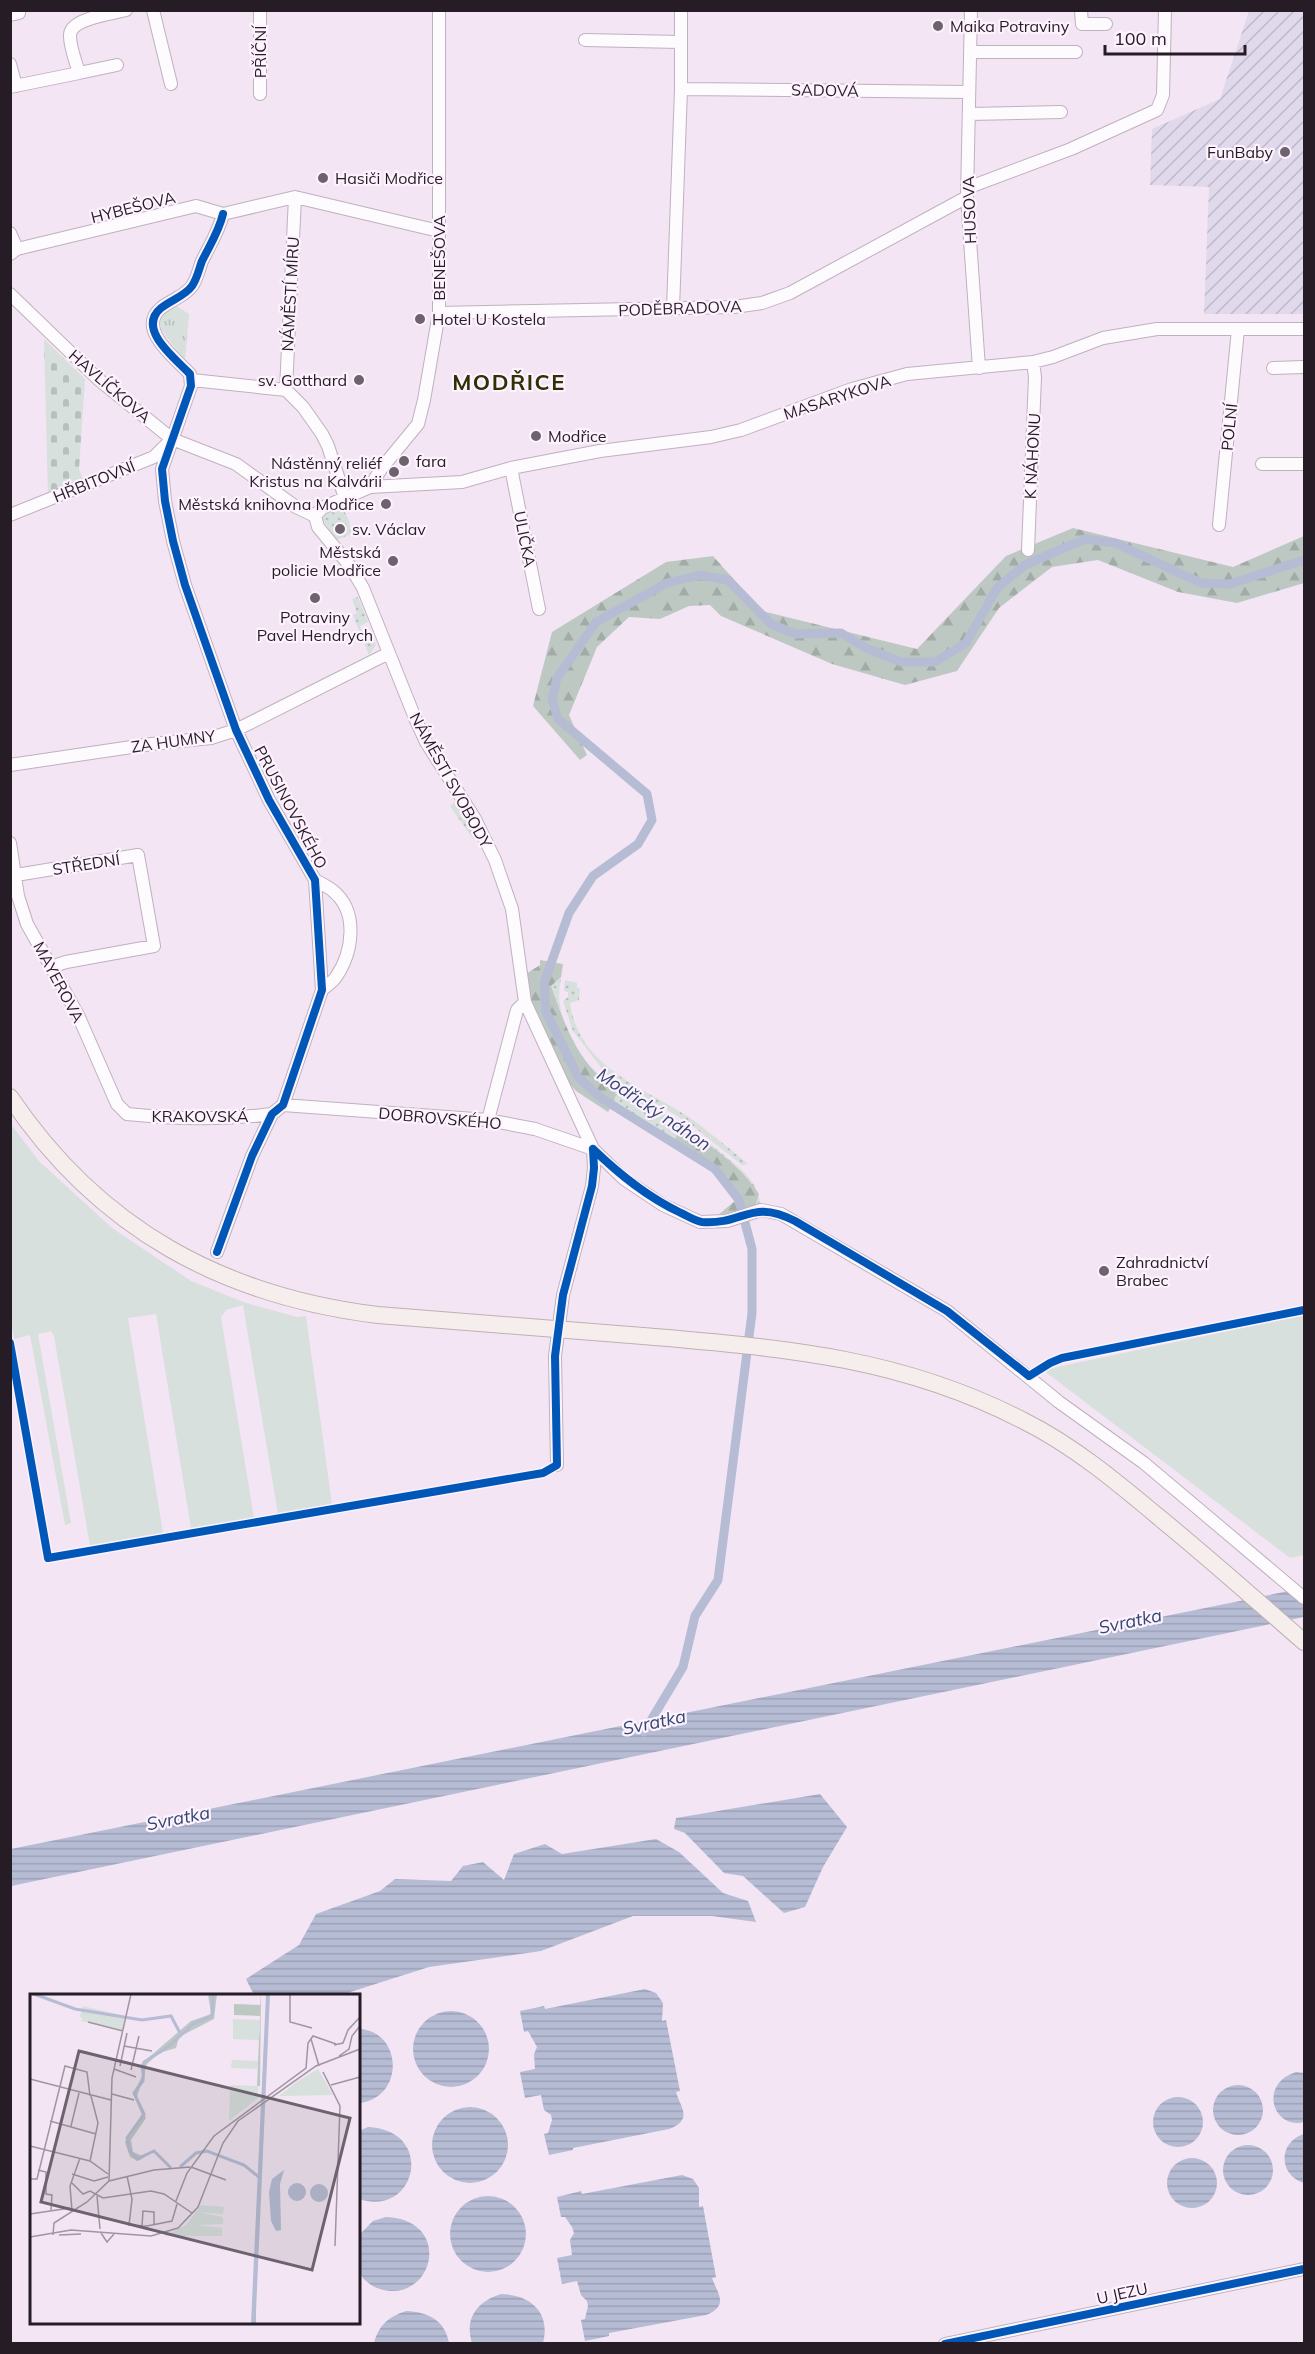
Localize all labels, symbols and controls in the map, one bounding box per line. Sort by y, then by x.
place label: Maika Potraviny [950,16,1070,36]
scale bar [1105,18,1244,56]
marker: Maika Potraviny [931,19,945,33]
street label: PŘÍČNÍ [250,25,270,78]
text: 100 m [1114,27,1167,50]
street label: SADOVÁ [791,79,859,101]
place label: FunBaby [1207,142,1273,162]
marker: FunBaby [1278,145,1292,159]
place label: Hasiči Modřice [335,168,443,188]
marker: Hasiči Modřice [316,171,330,185]
street label: HUSOVA [958,175,980,244]
street label: HYBEŠOVA [89,187,178,227]
street label: BENEŠOVA [429,215,449,301]
street label: NÁMĚSTÍ MÍRU [277,236,303,352]
street label: PODĚBRADOVA [618,296,742,320]
place label: Hotel U Kostela [432,309,546,329]
marker: Hotel U Kostela [413,312,427,326]
street label: HAVLÍČKOVA [65,345,155,427]
district label: MODŘICE [452,368,566,396]
place label: sv. Gotthard [258,370,347,390]
street label: MASARYKOVA [781,370,893,424]
marker: sv. Gotthard [352,373,366,387]
street label: POLNÍ [1217,402,1242,452]
street label: K NÁHONU [1020,412,1044,500]
place label: Modřice [548,426,607,446]
marker: Modřice [529,429,543,443]
place label: fara [416,451,446,471]
place label: Nástěnný reliéf Kristus na Kalvárii [249,453,383,491]
marker: fara [397,454,411,468]
street label: HŘBITOVNÍ [50,455,139,507]
marker: Nástěnný reliéf Kristus na Kalvárii [387,465,401,479]
place label: Městská knihovna Modřice [178,494,374,514]
marker: Městská knihovna Modřice [379,497,393,511]
street label: ULIČKA [510,509,540,569]
place label: sv. Václav [352,519,426,539]
marker: sv. Václav [333,522,347,536]
place label: Městská policie Modřice [271,542,381,580]
marker: Městská policie Modřice [386,554,400,568]
marker: Potraviny Pavel Hendrych [308,591,322,605]
place label: Potraviny Pavel Hendrych [257,607,373,645]
street label: NÁMĚSTÍ SVOBODY [405,709,497,851]
street label: ZA HUMNY [130,725,217,757]
street label: PRUSINOVSKÉHO [250,742,332,872]
street label: STŘEDNÍ [51,849,122,879]
street label: MAYEROVA [29,938,89,1026]
water label: Modřický náhon [593,1063,715,1155]
street label: DOBROVSKÉHO [378,1103,502,1133]
street label: KRAKOVSKÁ [152,1106,249,1126]
place label: Zahradnictví Brabec [1116,1252,1210,1290]
marker: Zahradnictví Brabec [1097,1264,1111,1278]
water label: Svratka [1096,1603,1164,1639]
water label: Svratka [620,1704,688,1740]
water label: Svratka [144,1801,212,1835]
inset map [30,1994,360,2324]
street label: U JEZU [1095,2278,1149,2308]

